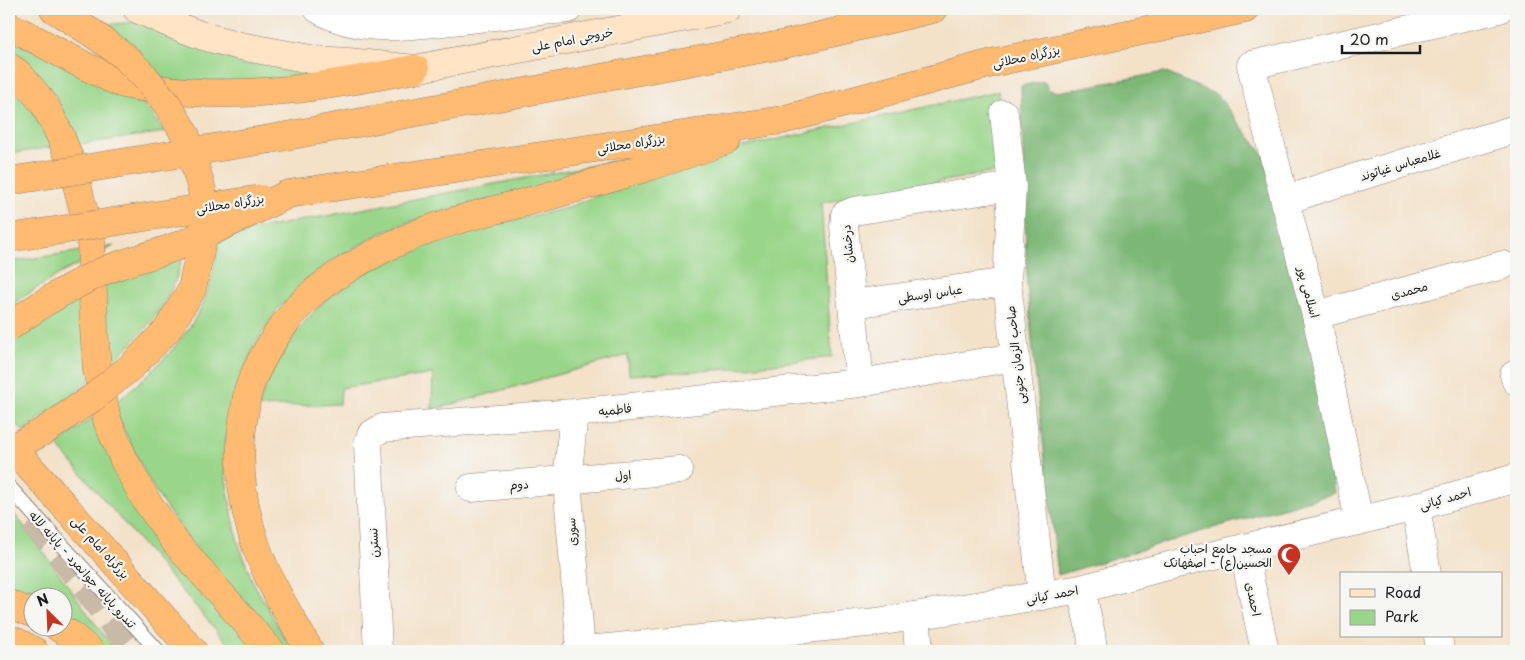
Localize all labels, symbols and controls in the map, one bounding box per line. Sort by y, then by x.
street label: خروجی امام علی [530,22,615,57]
scale bar [1342,22,1420,54]
text: 20 m [1350,27,1389,50]
street label: بزرگراه محلاتی [990,40,1062,72]
street label: بزرگراه محلاتی [596,129,666,157]
street label: غلامعباس غیاثوند [1357,143,1443,185]
street label: بزرگراه محلاتی [195,189,265,217]
street label: درخشان [836,224,858,264]
street label: اسلامی پور [1293,263,1324,320]
street label: محمدی [1388,276,1430,304]
street label: عباس اوسطی [897,280,963,306]
street label: صاحب الزمان جنوبی [1001,305,1029,405]
street label: فاطمیه [597,398,633,420]
street label: اول [614,465,632,485]
street label: دوم [508,474,530,495]
street label: احمد کیانی [1417,482,1473,514]
street label: تندرو پایانه جوانمرد - پایانه لاله [25,506,141,632]
street label: بزرگراه امام علی [67,512,134,583]
street label: سوری [561,517,581,547]
street label: نسترن [363,528,383,558]
place label: مسجد جامع احباب الحسین(ع) - اصفهانک [1164,539,1272,572]
mosque icon: مسجد جامع احباب الحسین(ع) - اصفهانک [1276,542,1302,576]
legend [1340,572,1502,638]
street label: احمدی [1242,580,1266,618]
text: Road [1385,580,1421,603]
street label: احمد کیانی [1024,581,1080,607]
north arrow [22,588,72,638]
text: N [33,588,52,612]
text: Park [1385,604,1419,627]

